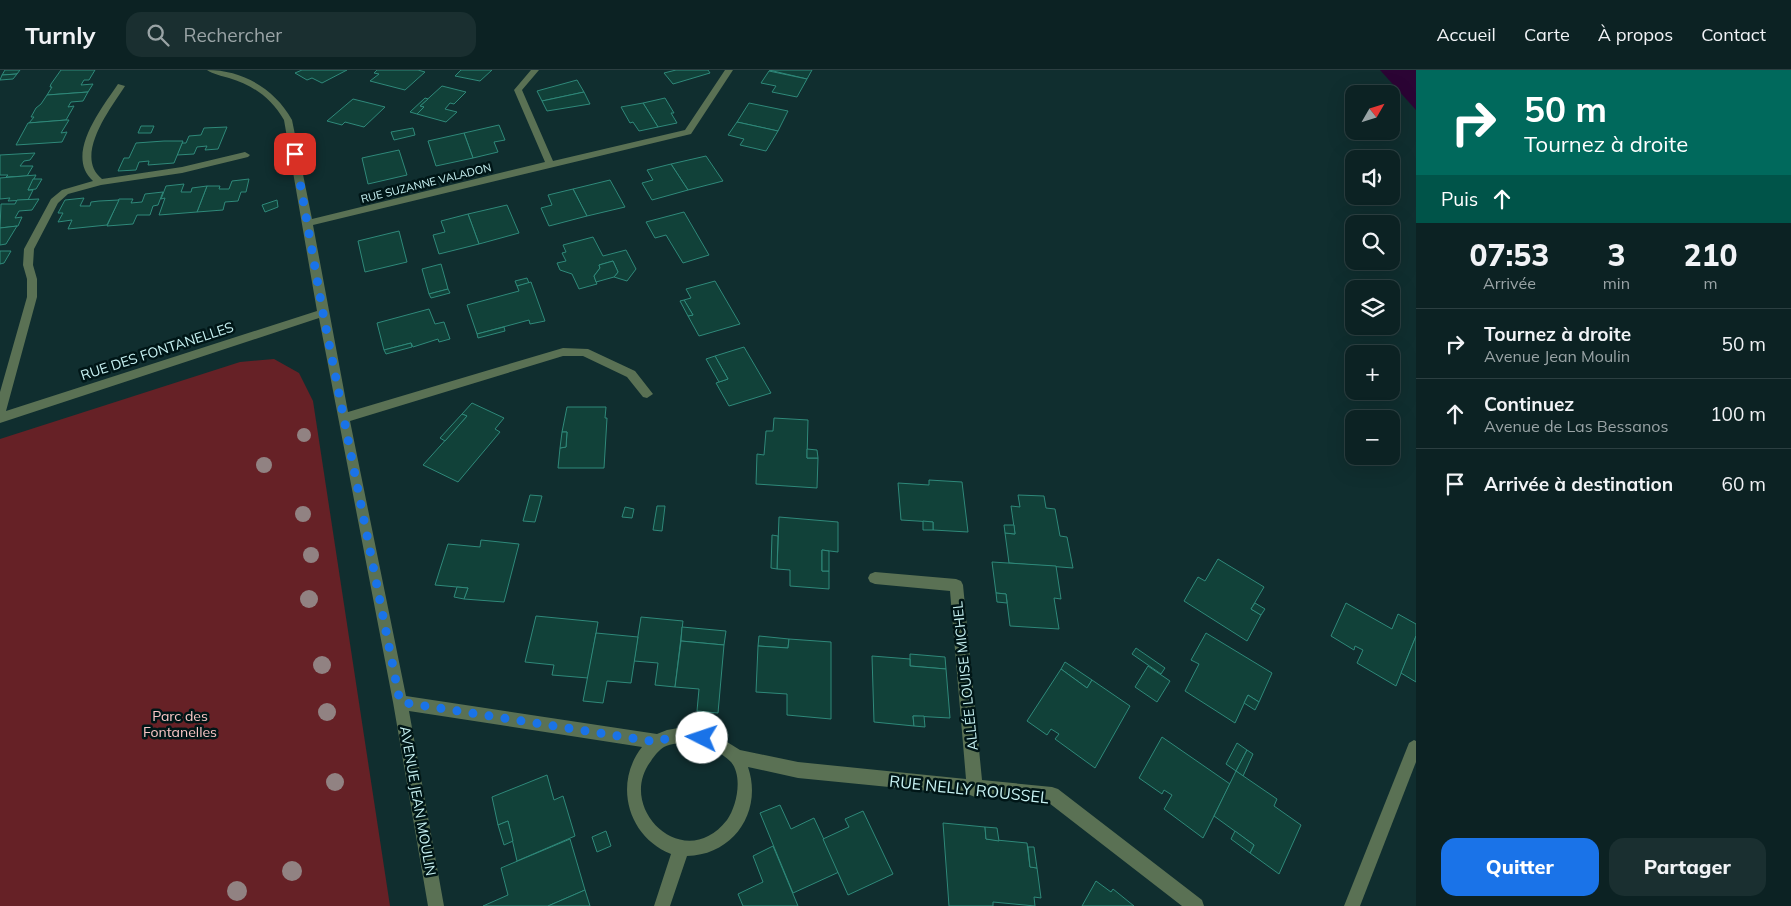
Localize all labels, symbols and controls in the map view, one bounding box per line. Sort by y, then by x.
search box [126,12,476,57]
text: Turnly [25,20,96,50]
icon: search [144,21,172,49]
text: Rechercher [184,23,282,47]
text: Accueil [1436,23,1496,46]
text: Carte [1524,23,1570,46]
text: À propos [1598,23,1673,46]
text: Contact [1701,23,1766,46]
north arrow [1345,85,1400,140]
map controls [1345,85,1400,465]
text: 50 m [1524,87,1607,131]
icon: right [1441,90,1506,155]
text: Tournez à droite [1524,130,1688,158]
pin [274,133,316,175]
icon: arrive [281,140,309,168]
button: sound [1345,150,1400,205]
street label: RUE SUZANNE VALADON [359,160,493,206]
icon: ahead [1488,185,1516,213]
text: Puis [1441,187,1478,211]
button: search [1345,215,1400,270]
text: 07:53 [1469,236,1549,274]
text: 3 [1607,236,1625,274]
text: 210 [1684,236,1738,274]
text: Arrivée [1483,273,1536,293]
text: min [1603,273,1630,293]
text: m [1703,273,1718,293]
button: layers [1345,280,1400,335]
street label: RUE DES FONTANELLES [78,318,236,384]
text: Tournez à droite [1484,322,1631,346]
icon: right [1441,330,1469,358]
text: 50 m [1722,332,1766,356]
button: + [1345,345,1400,400]
text: Avenue Jean Moulin [1484,346,1630,366]
text: Continuez [1484,392,1574,416]
icon: ahead [1441,400,1469,428]
text: 100 m [1710,402,1766,426]
button: − [1345,410,1400,465]
text: Avenue de Las Bessanos [1484,416,1668,436]
icon: arrive [1441,470,1469,498]
text: Arrivée à destination [1484,472,1673,496]
text: 60 m [1722,472,1766,496]
street label: ALLÉE LOUISE MICHEL [948,600,982,751]
park label: Parc des Fontanelles [143,707,217,741]
position arrow [675,711,727,763]
street label: AVENUE JEAN MOULIN [396,725,440,877]
street label: RUE NELLY ROUSSEL [888,771,1050,807]
button: Quitter [1441,838,1599,896]
button: Partager [1609,838,1766,896]

